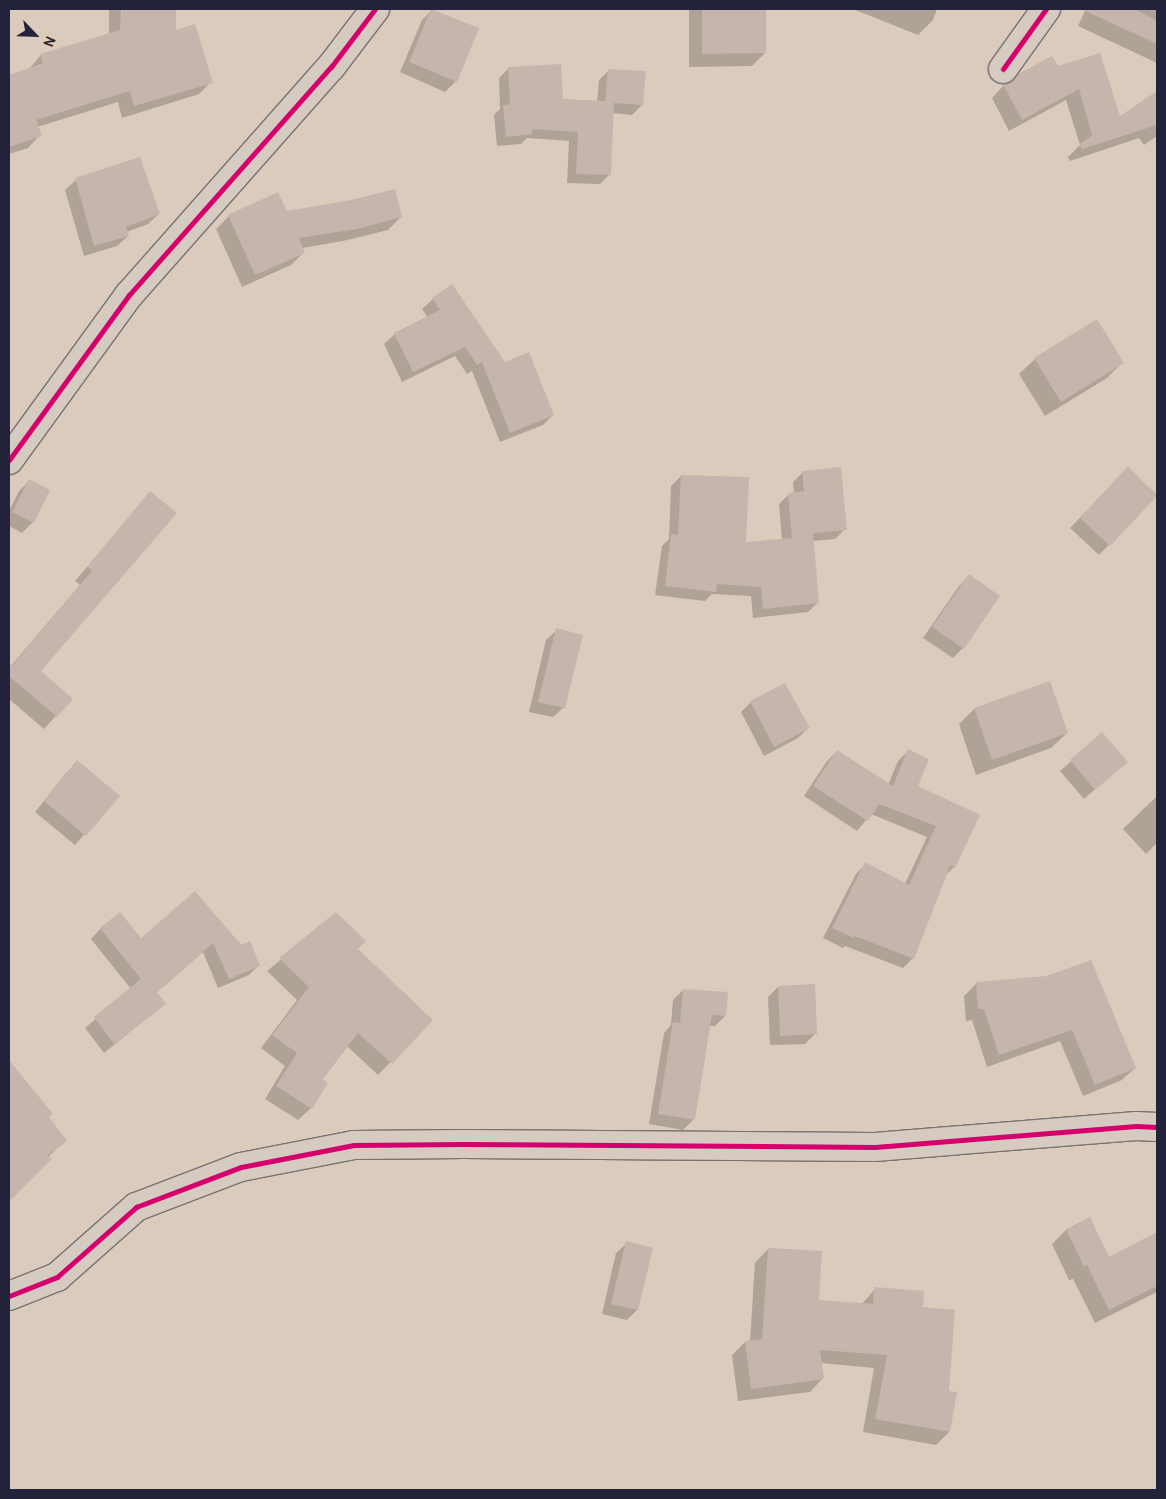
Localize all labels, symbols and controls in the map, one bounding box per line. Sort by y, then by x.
north arrow [10,10,60,60]
text: N [39,34,59,49]

